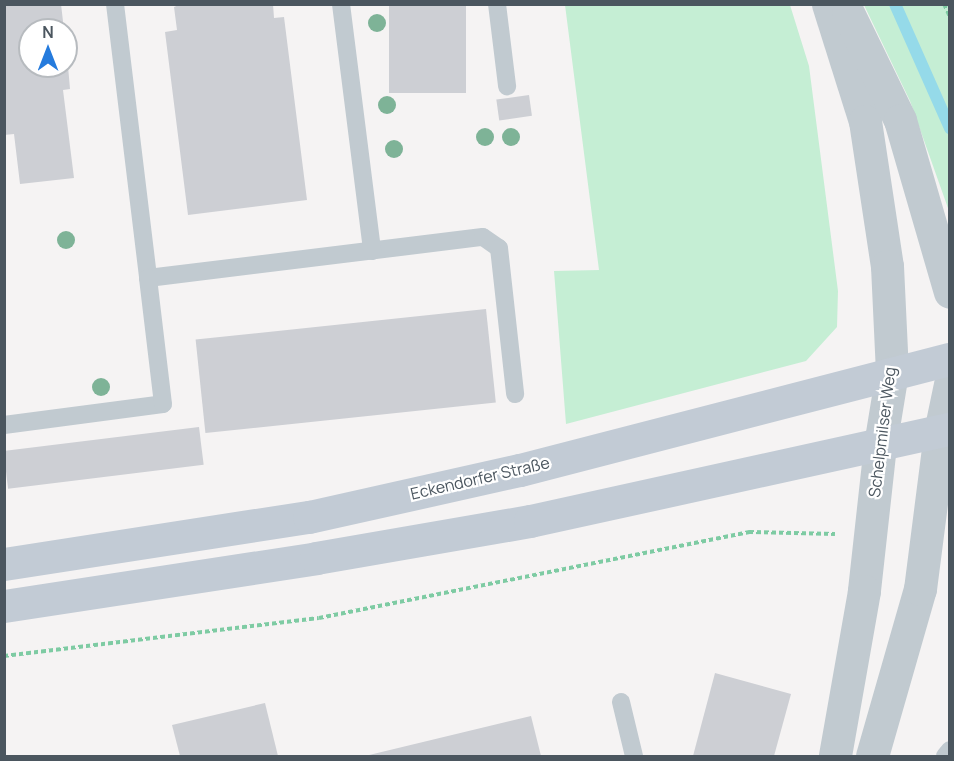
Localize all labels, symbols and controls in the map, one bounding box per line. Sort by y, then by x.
north arrow [18,18,78,78]
text: N [42,21,54,43]
street label: Schelpmilser Weg [864,366,900,498]
street label: Eckendorfer Straße [409,453,551,503]

